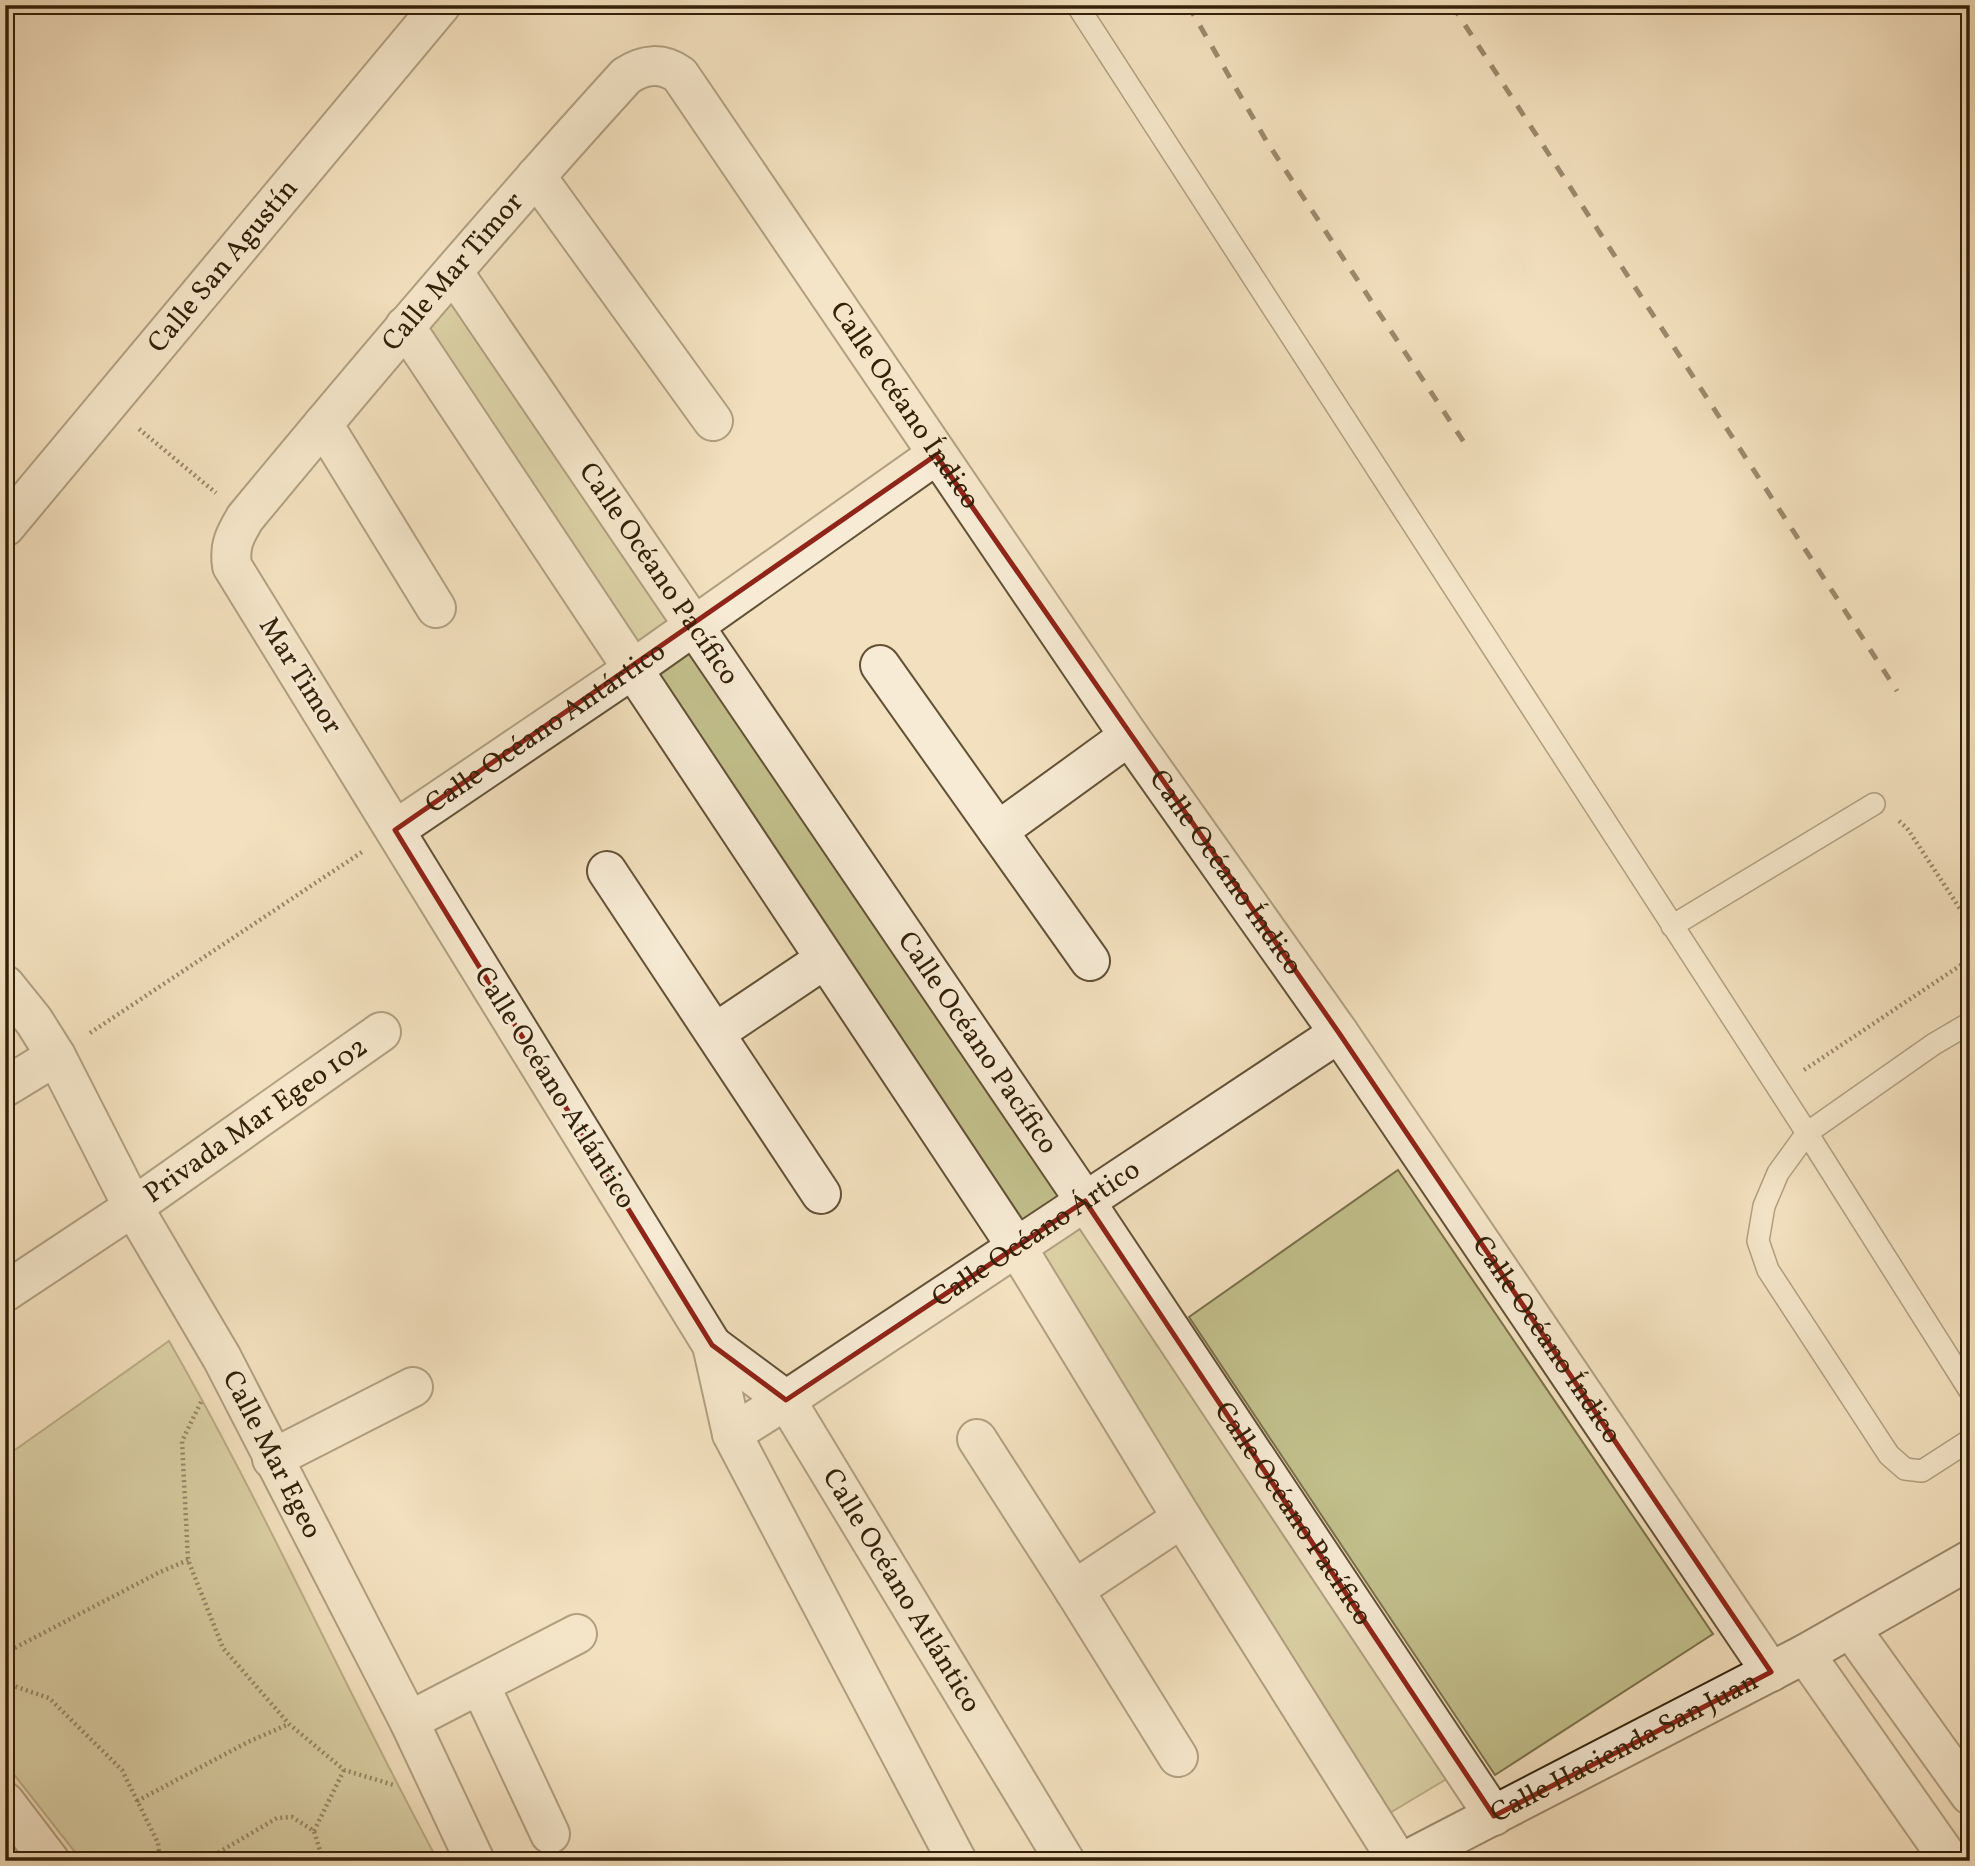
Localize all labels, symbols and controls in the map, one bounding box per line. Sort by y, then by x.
street label: Calle San Agustín [139,170,307,362]
street label: Calle Mar Timor [373,184,533,360]
street label: Calle Océano Índico [820,294,989,517]
street label: Calle Océano Pacífico [569,455,748,693]
street label: Mar Timor [249,610,351,742]
street label: Calle Océano Antártico [418,632,674,823]
street label: Calle Océano Índico [1139,762,1312,983]
street label: Calle Océano Pacífico [888,924,1067,1162]
street label: Calle Océano Atlántico [464,959,644,1217]
street label: Privada Mar Egeo 102 [136,1028,376,1213]
street label: Calle Océano Ártico [924,1151,1148,1317]
street label: Calle Océano Índico [1462,1228,1631,1452]
street label: Calle Mar Egeo [212,1364,331,1546]
street label: Calle Océano Pacífico [1204,1394,1382,1634]
street label: Calle Océano Atlántico [812,1461,990,1720]
street label: Calle Hacienda San Juan [1484,1662,1765,1833]

